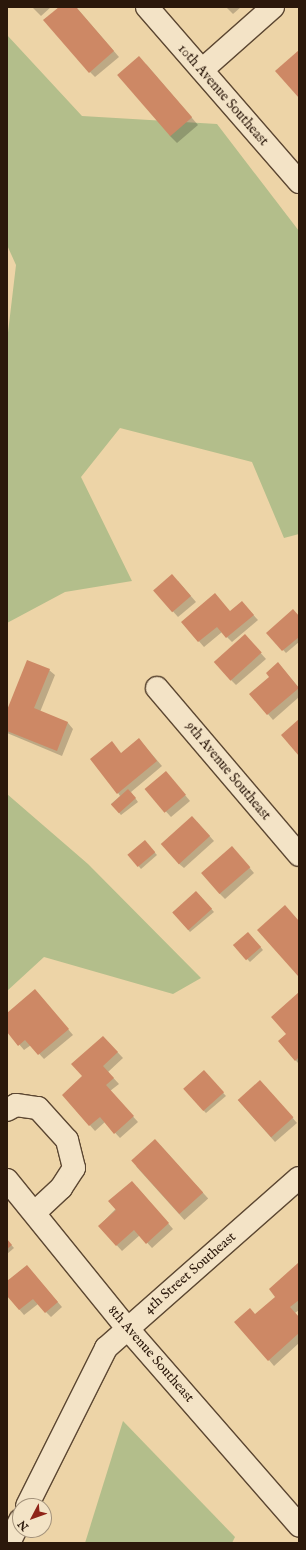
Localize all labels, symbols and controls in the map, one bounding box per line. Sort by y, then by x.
street label: 10th Avenue Southeast [174,41,272,149]
street label: 9th Avenue Southeast [182,718,274,824]
street label: 4th Street Southeast [141,1228,239,1318]
street label: 8th Avenue Southeast [104,1302,198,1406]
north arrow [12,1498,52,1538]
text: N [15,1517,32,1533]

